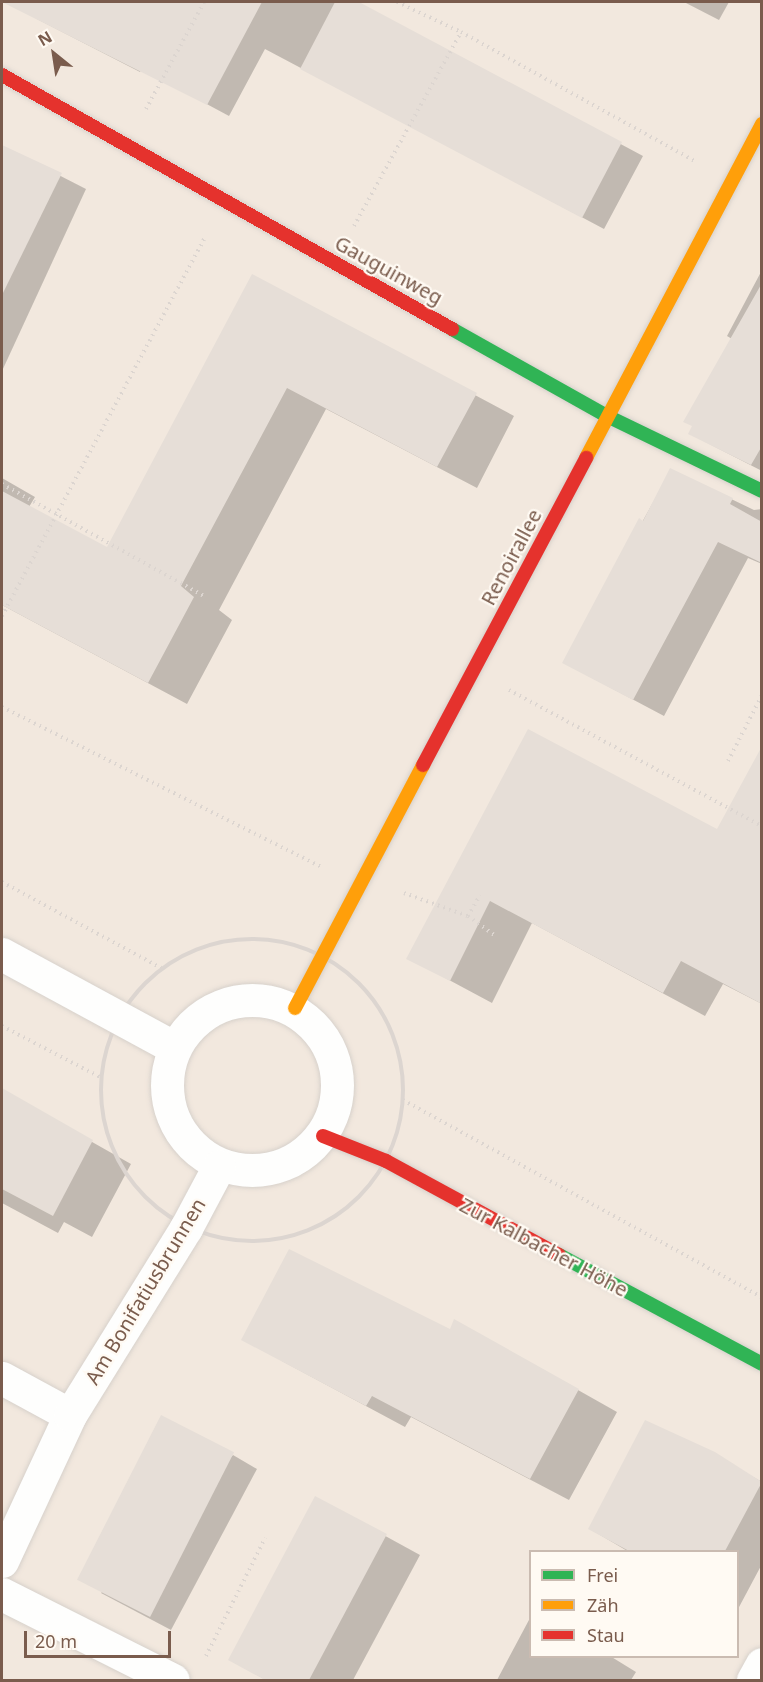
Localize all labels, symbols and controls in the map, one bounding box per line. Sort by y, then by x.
north arrow [24,24,84,84]
text: N [34,26,56,51]
street label: Gauguinweg [331,231,447,309]
street label: Renoirallee [476,505,546,609]
street label: Zur Kalbacher Höhe [456,1193,632,1301]
street label: Am Bonifatiusbrunnen [80,1194,210,1388]
legend [529,1550,739,1658]
text: Frei [587,1563,618,1587]
text: Zäh [587,1593,619,1617]
scale bar [27,1619,174,1657]
text: Stau [587,1623,625,1647]
text: 20 m [35,1629,77,1653]

